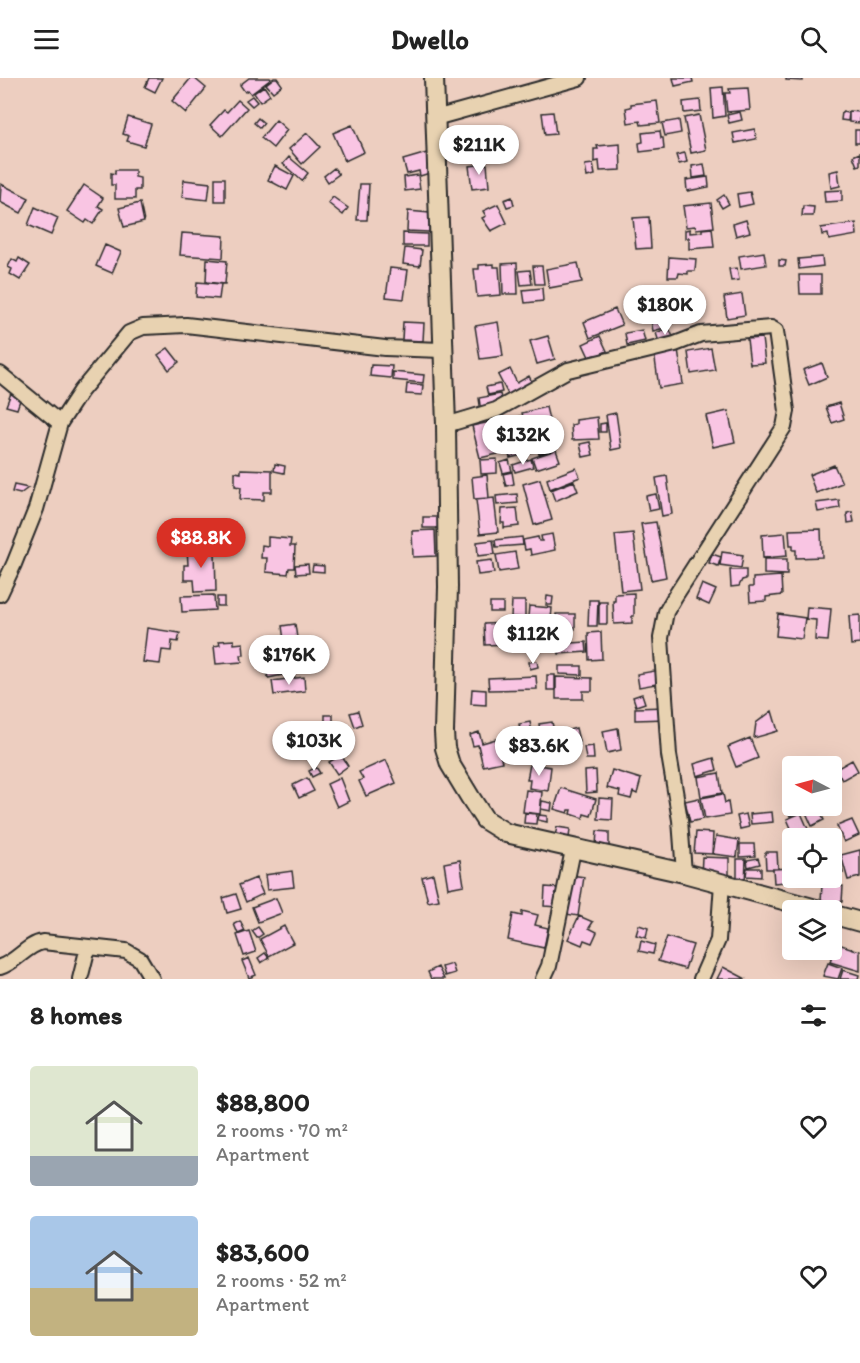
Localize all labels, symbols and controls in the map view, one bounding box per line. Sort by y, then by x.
icon: menu [30,23,63,56]
text: Dwello [391,23,469,56]
icon: search [797,23,830,56]
pin: $211K [437,125,521,176]
text: $211K [453,132,505,156]
pin: $180K [623,285,707,336]
text: $180K [637,292,693,316]
pin: $132K [481,415,565,466]
text: $132K [496,422,550,446]
pin: $88.8K [152,518,250,569]
text: $88.8K [171,525,231,549]
pin: $112K [491,614,575,665]
text: $112K [507,621,559,645]
pin: $176K [247,635,331,686]
text: $176K [263,642,315,666]
pin: $103K [272,721,356,772]
pin: $83.6K [490,726,588,777]
text: $103K [286,728,342,752]
text: $83.6K [509,733,569,757]
north arrow [782,756,842,816]
map controls [782,756,842,960]
button: locate [782,828,842,888]
button: layers [782,900,842,960]
text: 8 homes [30,999,122,1031]
icon: filters [797,999,830,1032]
text: $88,800 [216,1086,310,1118]
icon: home [78,1090,150,1162]
icon: heart [797,1110,830,1143]
text: 2 rooms · 70 m² [216,1118,348,1142]
text: Apartment [216,1142,309,1166]
text: $83,600 [216,1236,310,1268]
icon: home [78,1240,150,1312]
icon: heart [797,1260,830,1293]
text: 2 rooms · 52 m² [216,1268,347,1292]
text: Apartment [216,1292,309,1316]

